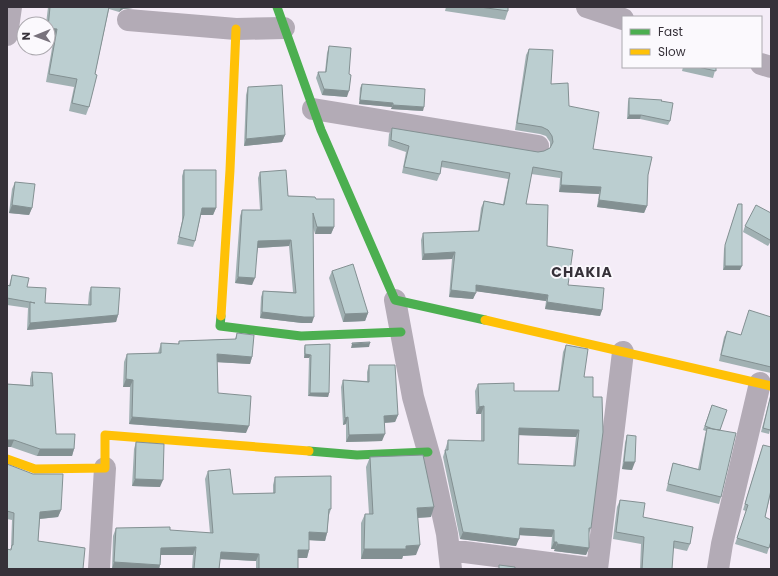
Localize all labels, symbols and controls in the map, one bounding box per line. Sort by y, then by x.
north arrow [16,16,56,56]
legend [622,16,762,68]
text: Fast [658,23,683,40]
text: N [18,32,34,40]
text: Slow [658,43,686,60]
district label: CHAKIA [551,262,613,282]

